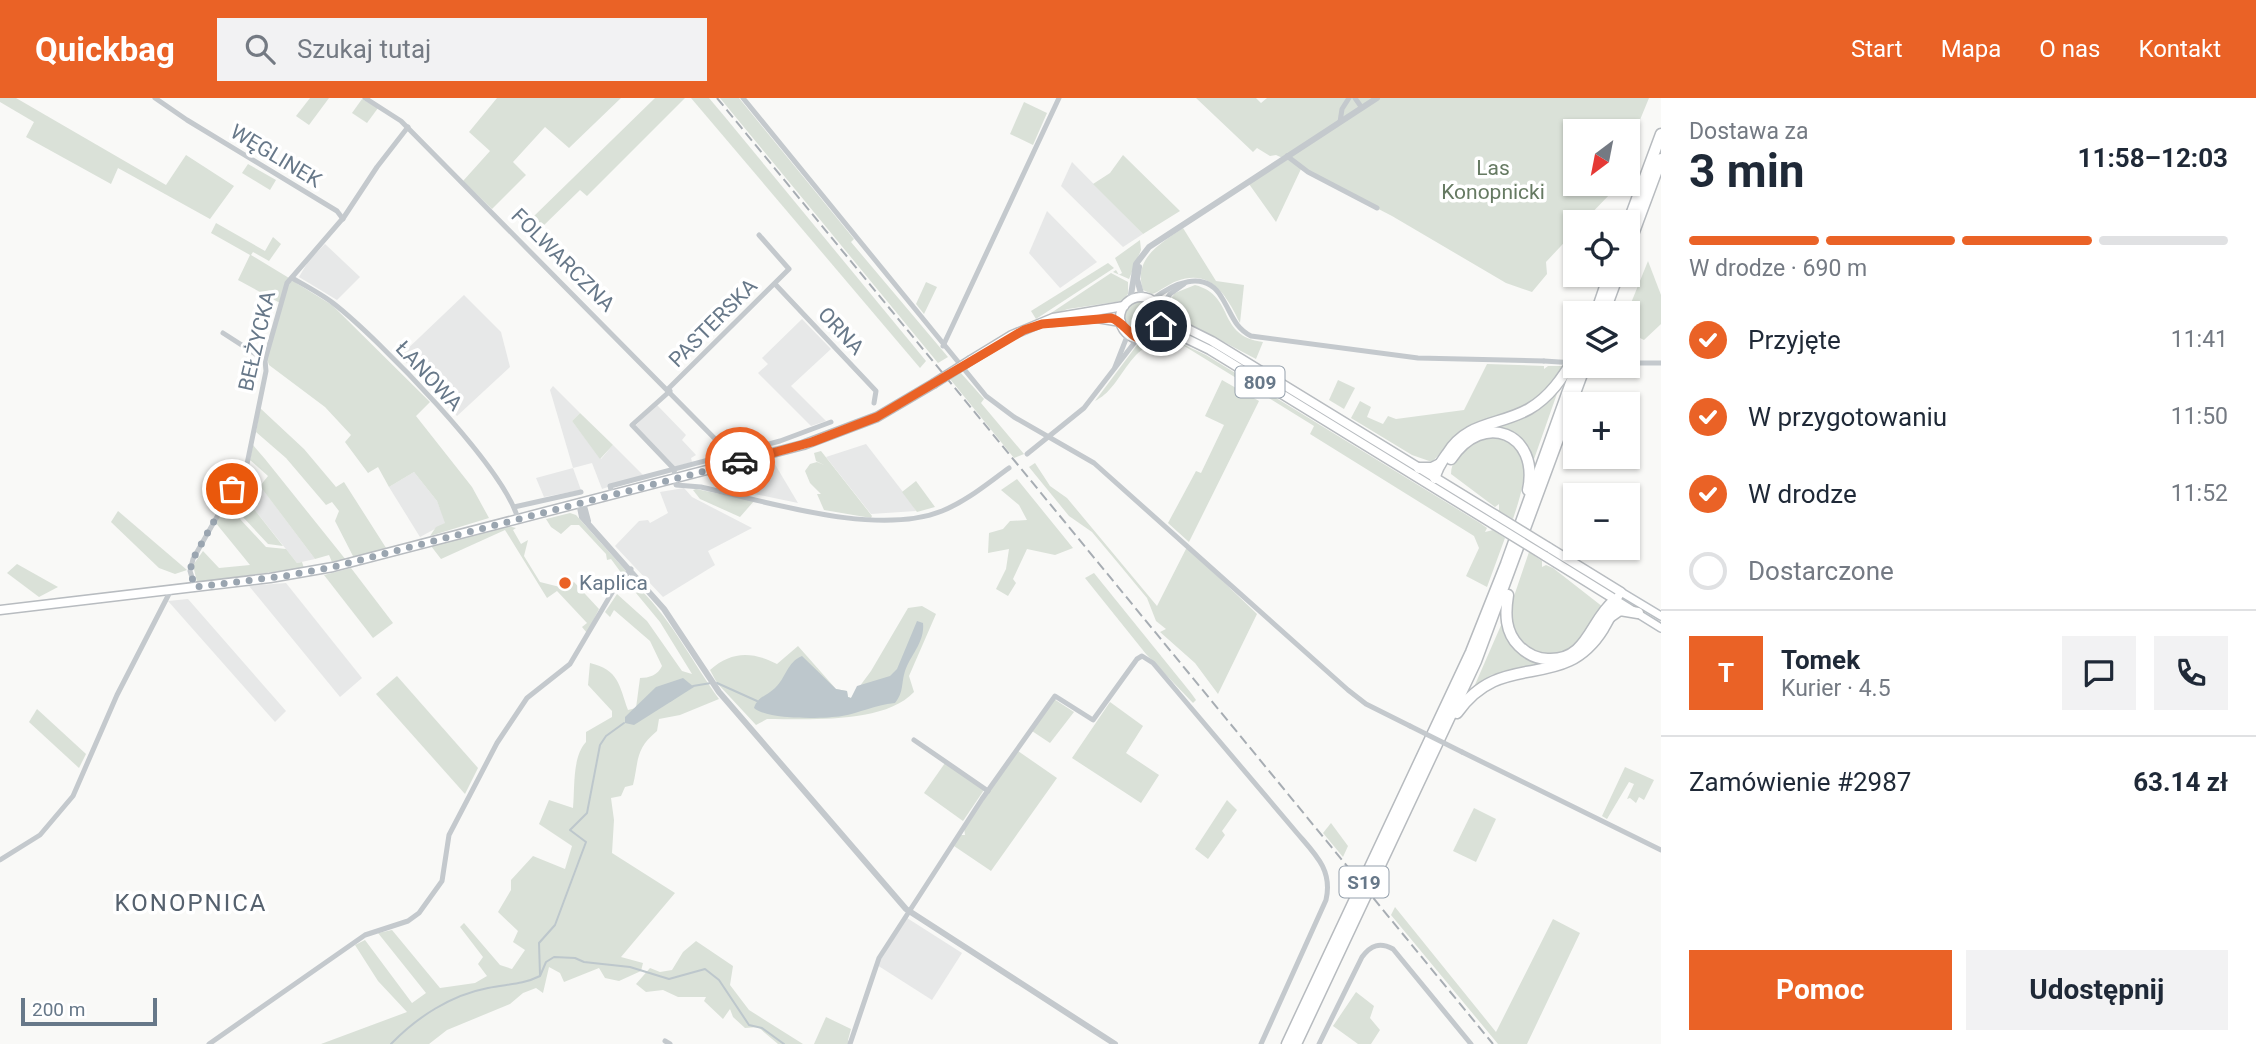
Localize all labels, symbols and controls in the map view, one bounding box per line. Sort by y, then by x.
search box [217,18,707,81]
text: Quickbag [35,30,175,69]
icon: search [241,30,279,68]
text: Szukaj tutaj [297,34,431,64]
text: Start [1851,35,1903,63]
text: Mapa [1941,35,2001,63]
text: O nas [2039,35,2100,63]
text: Kontakt [2138,35,2221,63]
text: Dostawa za [1689,118,1809,145]
street label: WĘGLINEK [226,119,327,193]
north arrow [1563,119,1640,196]
map controls [1563,119,1640,560]
text: 11:58–12:03 [2078,143,2228,173]
text: 3 min [1689,144,1805,198]
park label: Las Konopnicki [1441,156,1545,204]
street label: FOLWARCZNA [506,203,620,317]
button: locate [1563,210,1640,287]
text: W drodze · 690 m [1689,255,1867,282]
street label: PASTERSKA [664,274,762,372]
street label: BEŁŻYCKA [234,288,280,393]
pin [1131,296,1191,356]
button: layers [1563,301,1640,378]
street label: ORNA [813,302,869,360]
icon: home [1142,307,1180,345]
icon: check [1689,321,1727,359]
text: Przyjęte [1748,325,1841,355]
text: 11:41 [2171,326,2228,353]
street label: ŁANOWA [391,336,467,416]
road number: 809 [1236,366,1284,398]
button: + [1563,392,1640,469]
icon: check [1689,398,1727,436]
text: W przygotowaniu [1748,402,1947,432]
text: 11:50 [2171,403,2228,430]
courier [705,427,775,497]
icon: car [721,443,759,481]
pin [202,459,262,519]
icon: bag [213,470,251,508]
icon: check [1689,475,1727,513]
text: W drodze [1748,479,1857,509]
text: 11:52 [2171,480,2228,507]
button: − [1563,483,1640,560]
text: Dostarczone [1748,556,1894,586]
place label: Kaplica [579,571,648,595]
marker: Kaplica [557,575,573,591]
button: chat [2062,636,2136,710]
button: phone [2154,636,2228,710]
text: Tomek [1781,645,1860,675]
text: T [1718,658,1734,688]
text: Kurier · 4.5 [1781,675,1891,702]
text: Zamówienie #2987 [1689,767,1911,797]
text: 63.14 zł [2133,767,2228,797]
road number: S19 [1340,866,1388,898]
district label: KONOPNICA [115,889,267,917]
button: Pomoc [1689,950,1952,1030]
button: Udostępnij [1966,950,2228,1030]
scale bar [21,995,158,1027]
text: 200 m [32,998,85,1021]

